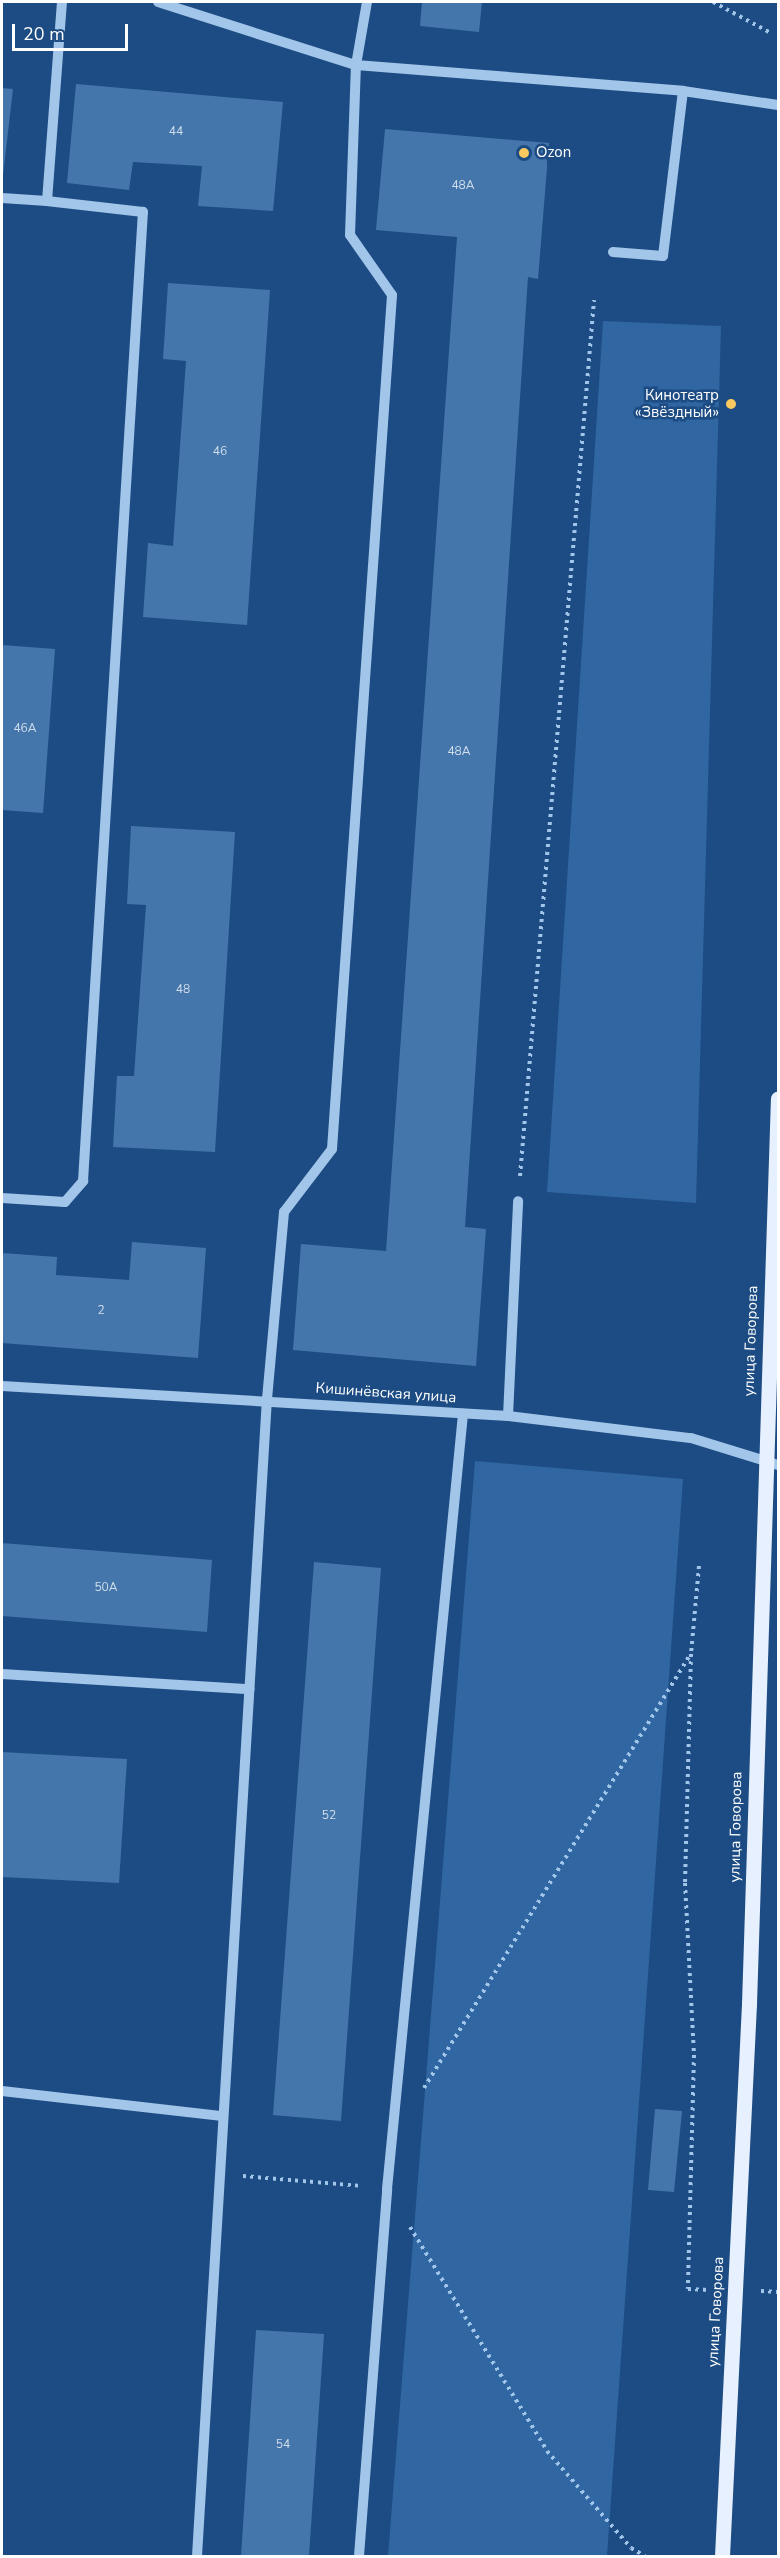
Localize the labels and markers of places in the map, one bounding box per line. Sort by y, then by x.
place label: Ozon [536,144,571,162]
marker: Ozon [517,146,531,160]
place label: Кинотеатр «Звёздный» [635,386,719,421]
marker: Кинотеатр «Звёздный» [724,397,738,411]

